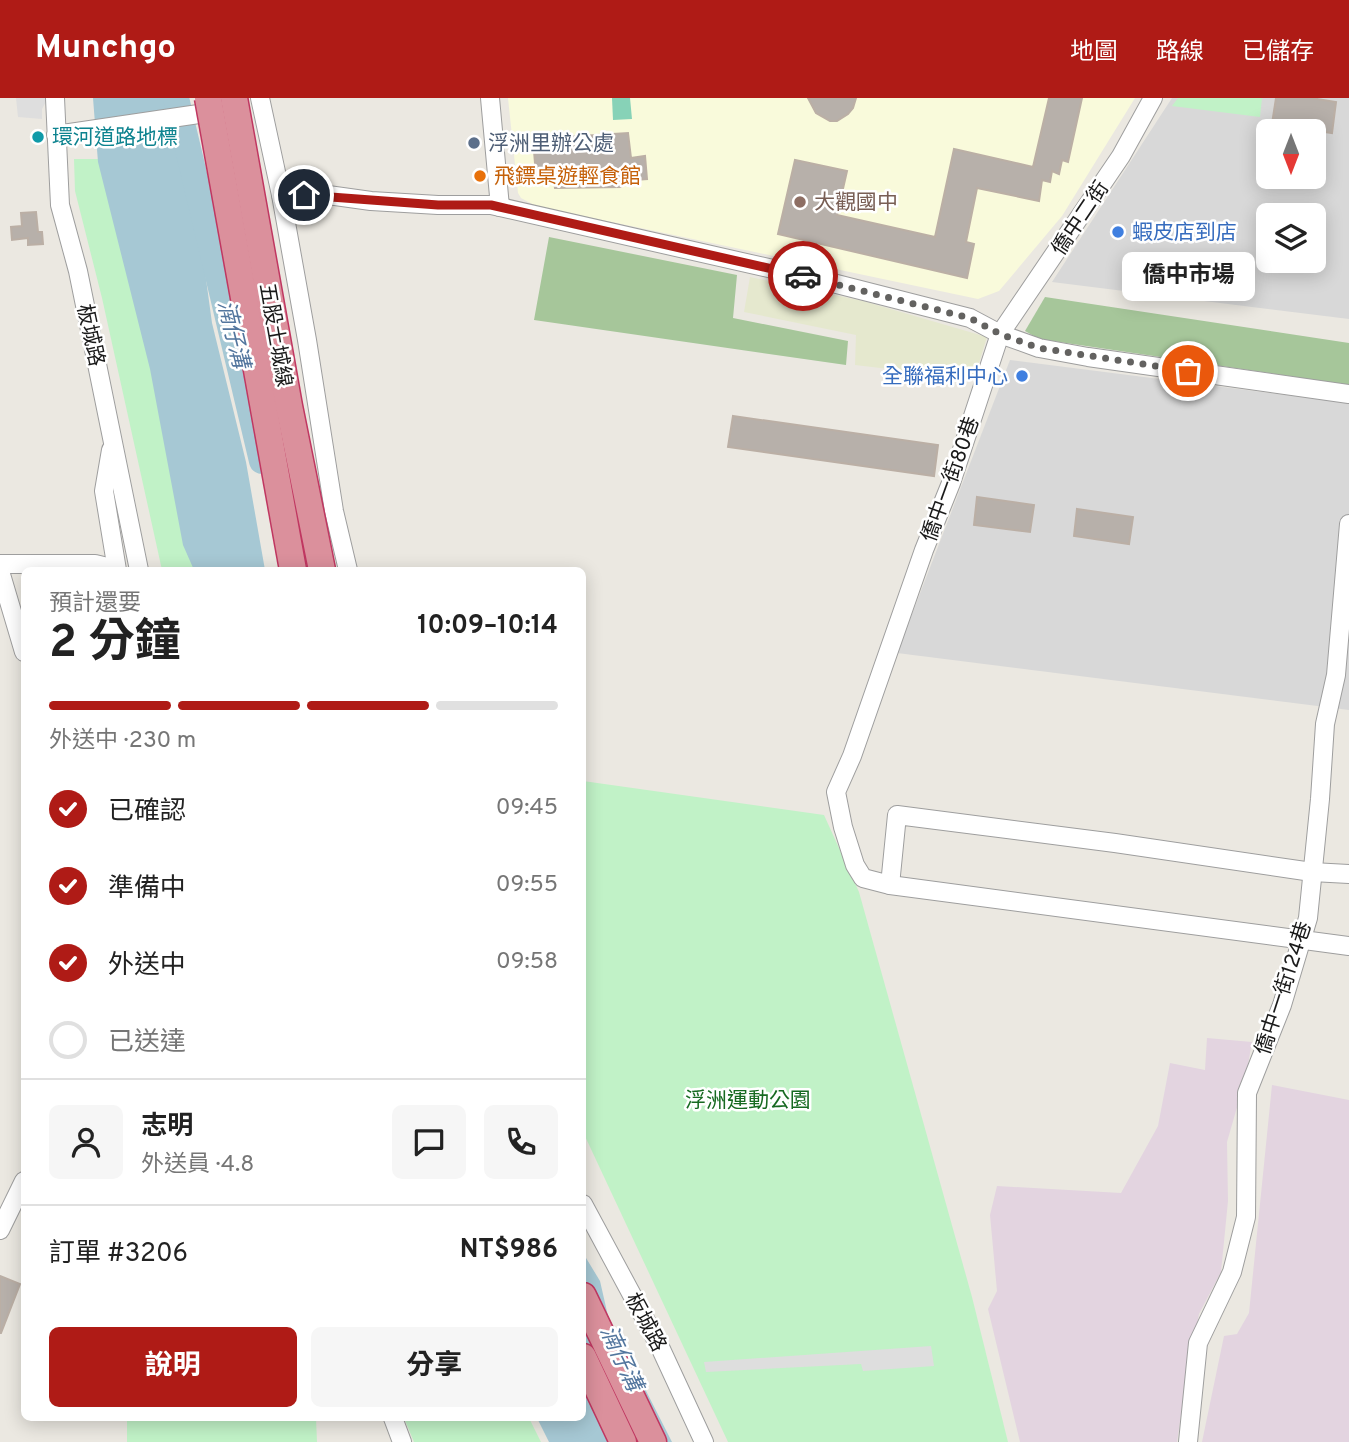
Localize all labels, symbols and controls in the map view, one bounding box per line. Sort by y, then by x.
text: Munchgo [35,28,176,70]
text: 地圖 [1070,38,1118,68]
text: 路線 [1156,38,1204,68]
text: 已儲存 [1242,38,1314,68]
north arrow [1256,119,1326,189]
map controls [1256,119,1326,273]
place label: 環河道路地標 [52,125,178,152]
marker: 環河道路地標 [30,129,46,145]
place label: 浮洲里辦公處 [488,131,614,158]
marker: 浮洲里辦公處 [466,135,482,151]
place label: 飛鏢桌遊輕食館 [494,164,641,191]
pin [274,165,334,225]
marker: 飛鏢桌遊輕食館 [472,168,488,184]
icon: home [285,176,323,214]
street label: 僑中二街 [1047,176,1116,261]
place label: 大觀國中 [814,190,898,217]
marker: 大觀國中 [792,194,808,210]
button: layers [1256,203,1326,273]
place label: 蝦皮店到店 [1132,220,1237,247]
marker: 蝦皮店到店 [1110,224,1126,240]
courier [768,241,838,311]
callout: 僑中市場 [1122,252,1254,301]
icon: car [784,257,822,295]
text: 僑中市場 [1143,262,1235,291]
street label: 五股土城線 [252,281,297,389]
water label: 湳仔溝 [209,298,255,374]
street label: 板城路 [70,302,109,369]
pin [1158,341,1218,401]
icon: bag [1169,352,1207,390]
place label: 全聯福利中心 [882,364,1008,391]
marker: 全聯福利中心 [1014,368,1030,384]
street label: 僑中一街80巷 [916,413,987,546]
text: 預計還要 [49,590,141,619]
text: 10:09–10:14 [417,610,558,643]
text: 2 分鐘 [49,615,181,674]
text: 外送中 · 230 m [49,727,196,756]
icon: check [49,790,87,828]
text: 09:45 [496,794,558,823]
text: 已確認 [108,796,186,829]
icon: check [49,867,87,905]
text: 09:55 [496,871,558,900]
text: 準備中 [108,873,186,906]
street label: 僑中一街124巷 [1250,918,1319,1059]
icon: check [49,944,87,982]
text: 09:58 [496,948,558,977]
text: 外送中 [108,950,186,983]
text: 已送達 [108,1027,186,1060]
park label: 浮洲運動公園 [685,1088,811,1115]
button: person [49,1105,123,1179]
button: chat [392,1105,466,1179]
button: phone [484,1105,558,1179]
text: 志明 [141,1111,193,1144]
text: 外送員 · 4.8 [141,1151,254,1180]
text: NT$986 [460,1234,558,1267]
text: 訂單 #3206 [49,1238,188,1271]
street label: 板城路 [618,1289,671,1357]
water label: 湳仔溝 [592,1322,649,1399]
button: 說明 [49,1327,297,1407]
button: 分享 [311,1327,558,1407]

